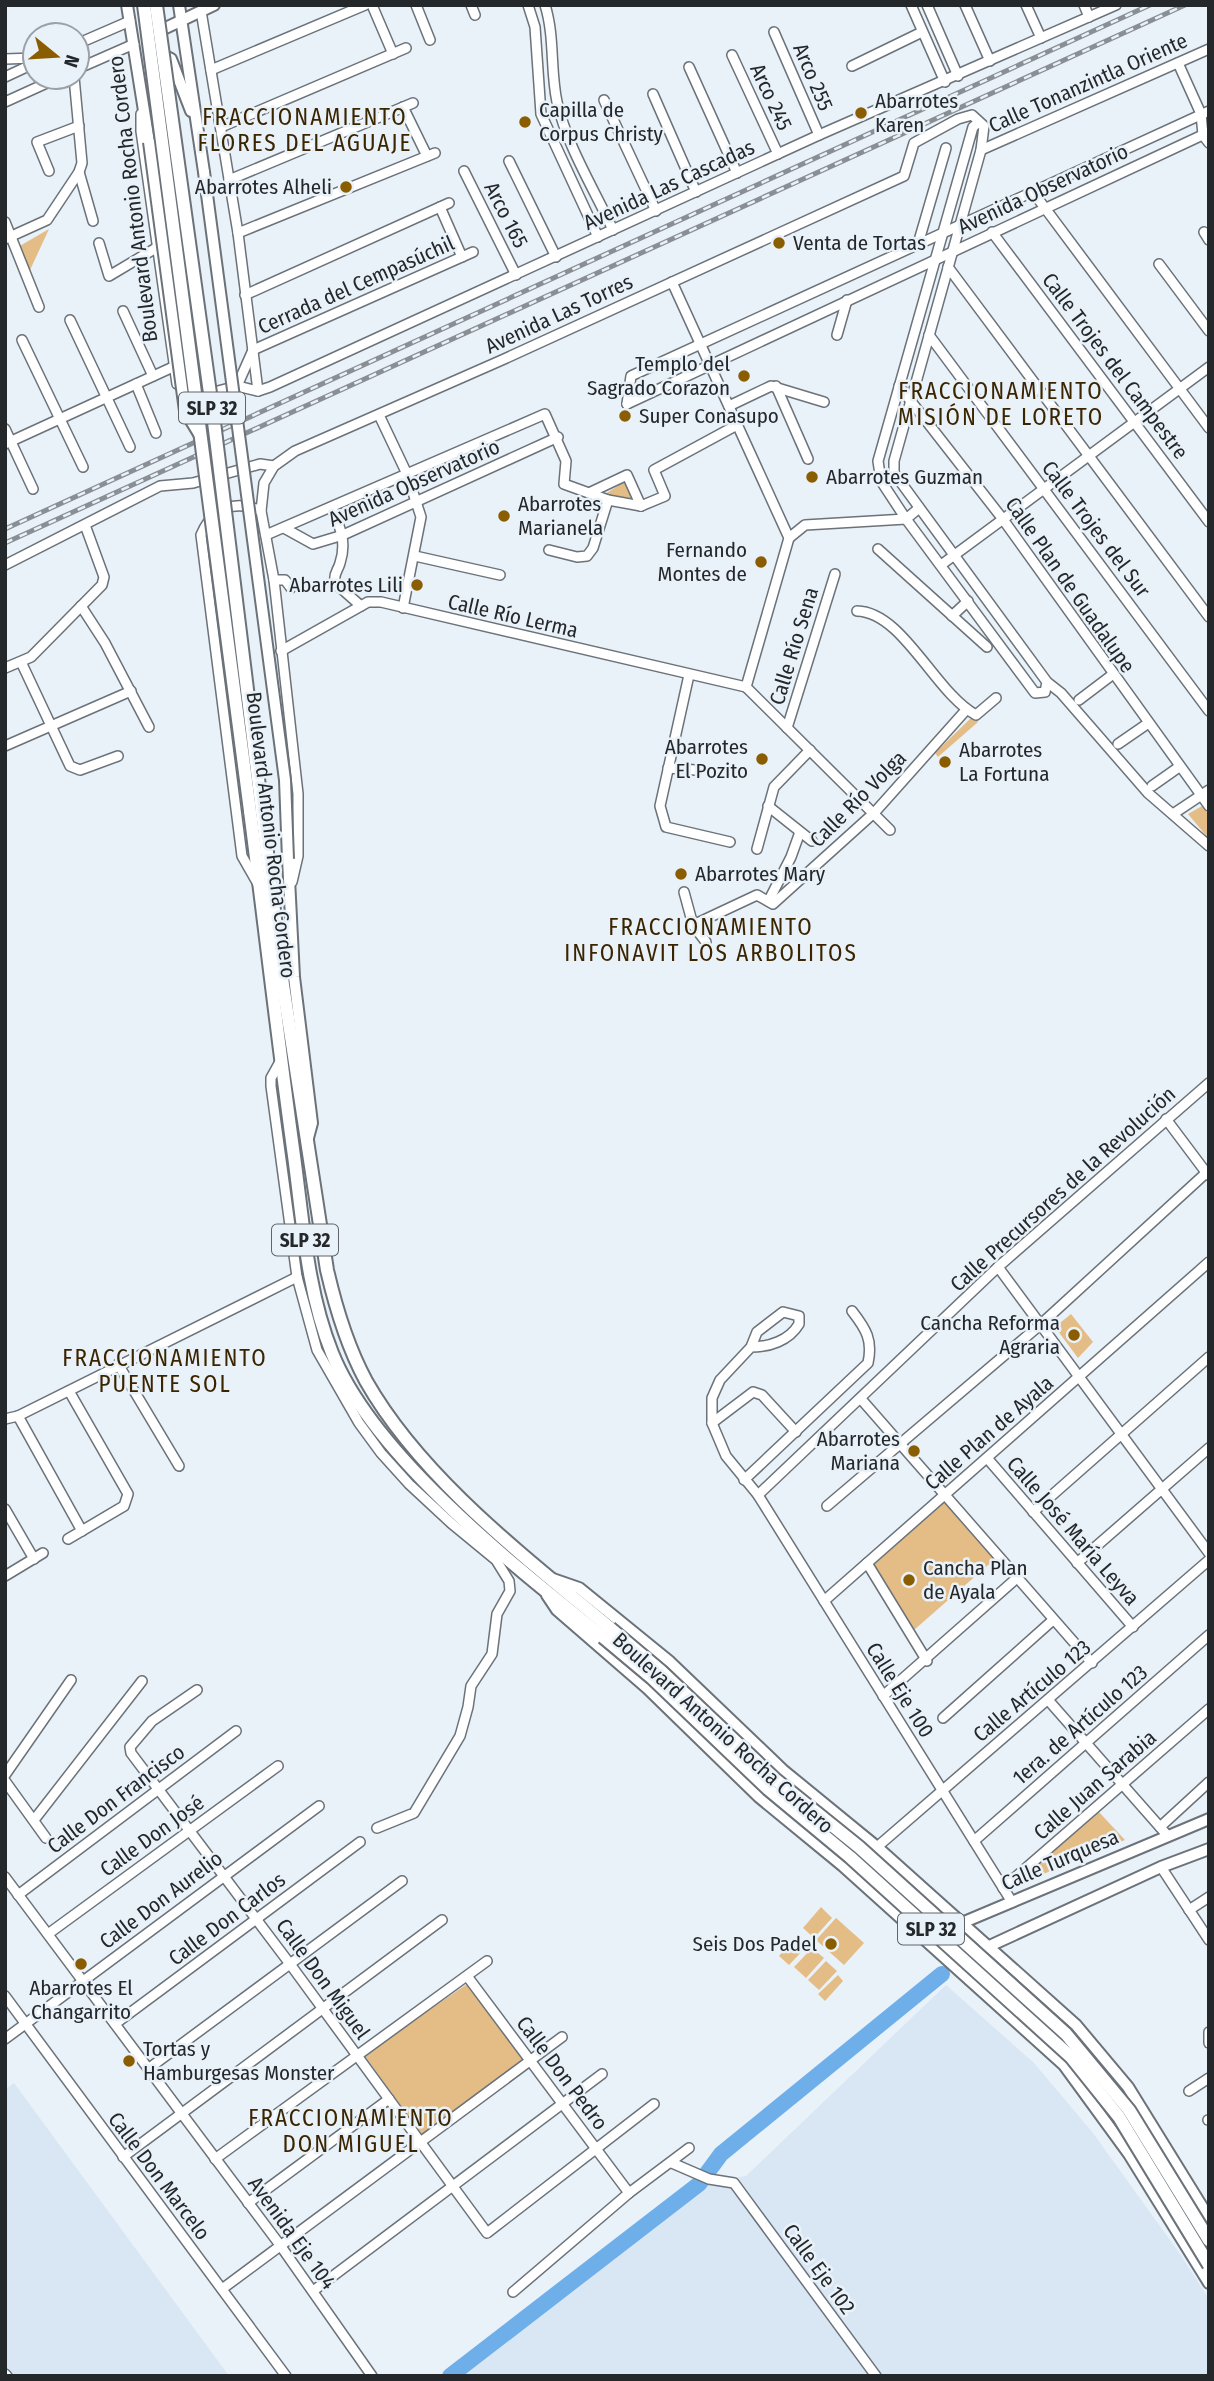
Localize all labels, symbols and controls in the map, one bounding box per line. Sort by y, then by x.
north arrow [21,21,91,91]
street label: Calle Tonanzintla Oriente [984,27,1192,139]
street label: Arco 255 [787,39,839,115]
text: N [59,52,84,70]
street label: Boulevard Antonio Rocha Cordero [103,54,163,344]
street label: Arco 245 [744,59,798,135]
place label: Abarrotes Karen [875,88,958,138]
place label: Capilla de Corpus Christy [539,97,664,147]
district label: FRACCIONAMIENTO FLORES DEL AGUAJE [198,103,412,157]
marker: Abarrotes Karen [853,105,869,121]
marker: Capilla de Corpus Christy [517,114,533,130]
street label: Avenida Las Cascadas [579,134,759,236]
street label: Avenida Observatorio [954,138,1132,240]
place label: Abarrotes Alheli [195,174,332,200]
street label: Arco 165 [478,178,534,252]
marker: Abarrotes Alheli [338,179,354,195]
street label: Cerrada del Cempasúchil [254,230,459,340]
place label: Venta de Tortas [793,230,926,256]
marker: Venta de Tortas [771,235,787,251]
street label: Avenida Las Torres [481,268,637,360]
street label: Calle Trojes del Campestre [1036,268,1194,464]
place label: Templo del Sagrado Corazon [587,351,730,401]
marker: Templo del Sagrado Corazon [736,368,752,384]
district label: FRACCIONAMIENTO MISIÓN DE LORETO [898,377,1104,431]
road number: SLP 32 [179,392,245,424]
place label: Super Conasupo [639,403,779,429]
marker: Super Conasupo [617,408,633,424]
street label: Avenida Observatorio [324,433,504,533]
street label: Calle Trojes del Sur [1036,456,1156,603]
place label: Abarrotes Guzman [826,464,983,490]
marker: Abarrotes Guzman [804,469,820,485]
place label: Abarrotes Marianela [518,491,603,541]
street label: Calle Plan de Guadalupe [1000,492,1140,678]
marker: Abarrotes Marianela [496,508,512,524]
place label: Fernando Montes de [657,537,747,587]
marker: Fernando Montes de [753,554,769,570]
place label: Abarrotes Lili [289,572,403,598]
marker: Abarrotes Lili [409,577,425,593]
street label: Calle Río Sena [764,584,824,708]
street label: Calle Río Lerma [446,588,580,644]
street label: Boulevard Antonio Rocha Cordero [241,690,301,980]
place label: Abarrotes El Pozito [665,734,748,784]
place label: Abarrotes La Fortuna [959,737,1049,787]
street label: Calle Río Volga [804,745,912,853]
marker: Abarrotes El Pozito [754,751,770,767]
marker: Abarrotes La Fortuna [937,754,953,770]
place label: Abarrotes Mary [695,861,826,887]
marker: Abarrotes Mary [673,866,689,882]
district label: FRACCIONAMIENTO INFONAVIT LOS ARBOLITOS [564,913,858,967]
street label: Calle Precursores de la Revolución [945,1081,1181,1297]
road number: SLP 32 [272,1224,338,1256]
place label: Cancha Reforma Agraria [920,1310,1060,1360]
marker: Cancha Reforma Agraria [1066,1327,1082,1343]
district label: FRACCIONAMIENTO PUENTE SOL [62,1344,268,1398]
street label: Calle Plan de Ayala [919,1370,1059,1496]
place label: Abarrotes Mariana [817,1426,900,1476]
marker: Abarrotes Mariana [906,1443,922,1459]
street label: Calle José María Leyva [1001,1451,1145,1611]
place label: Cancha Plan de Ayala [923,1555,1028,1605]
marker: Cancha Plan de Ayala [901,1572,917,1588]
street label: Boulevard Antonio Rocha Cordero [607,1627,839,1839]
street label: Calle Artículo 123 [968,1634,1096,1748]
street label: Calle Eje 100 [861,1638,939,1742]
street label: 1era. de Artículo 123 [1007,1659,1153,1791]
street label: Calle Juan Sarabia [1028,1725,1162,1845]
street label: Calle Don Francisco [42,1739,190,1859]
street label: Calle Don José [95,1790,209,1882]
street label: Calle Turquesa [997,1824,1123,1896]
street label: Calle Don Aurelio [94,1845,228,1955]
street label: Calle Don Carlos [163,1867,291,1971]
road number: SLP 32 [898,1913,964,1944]
street label: Calle Don Miguel [270,1914,376,2045]
place label: Seis Dos Padel [693,1931,817,1957]
marker: Seis Dos Padel [823,1936,839,1952]
marker: Abarrotes El Changarrito [73,1956,89,1972]
place label: Abarrotes El Changarrito [29,1975,133,2025]
street label: Calle Don Pedro [511,2011,613,2135]
place label: Tortas y Hamburgesas Monster [143,2036,335,2086]
marker: Tortas y Hamburgesas Monster [121,2053,137,2069]
district label: FRACCIONAMIENTO DON MIGUEL [248,2104,454,2158]
street label: Calle Don Marcelo [102,2107,216,2245]
street label: Avenida Eje 104 [242,2171,342,2295]
street label: Calle Eje 102 [777,2219,861,2319]

